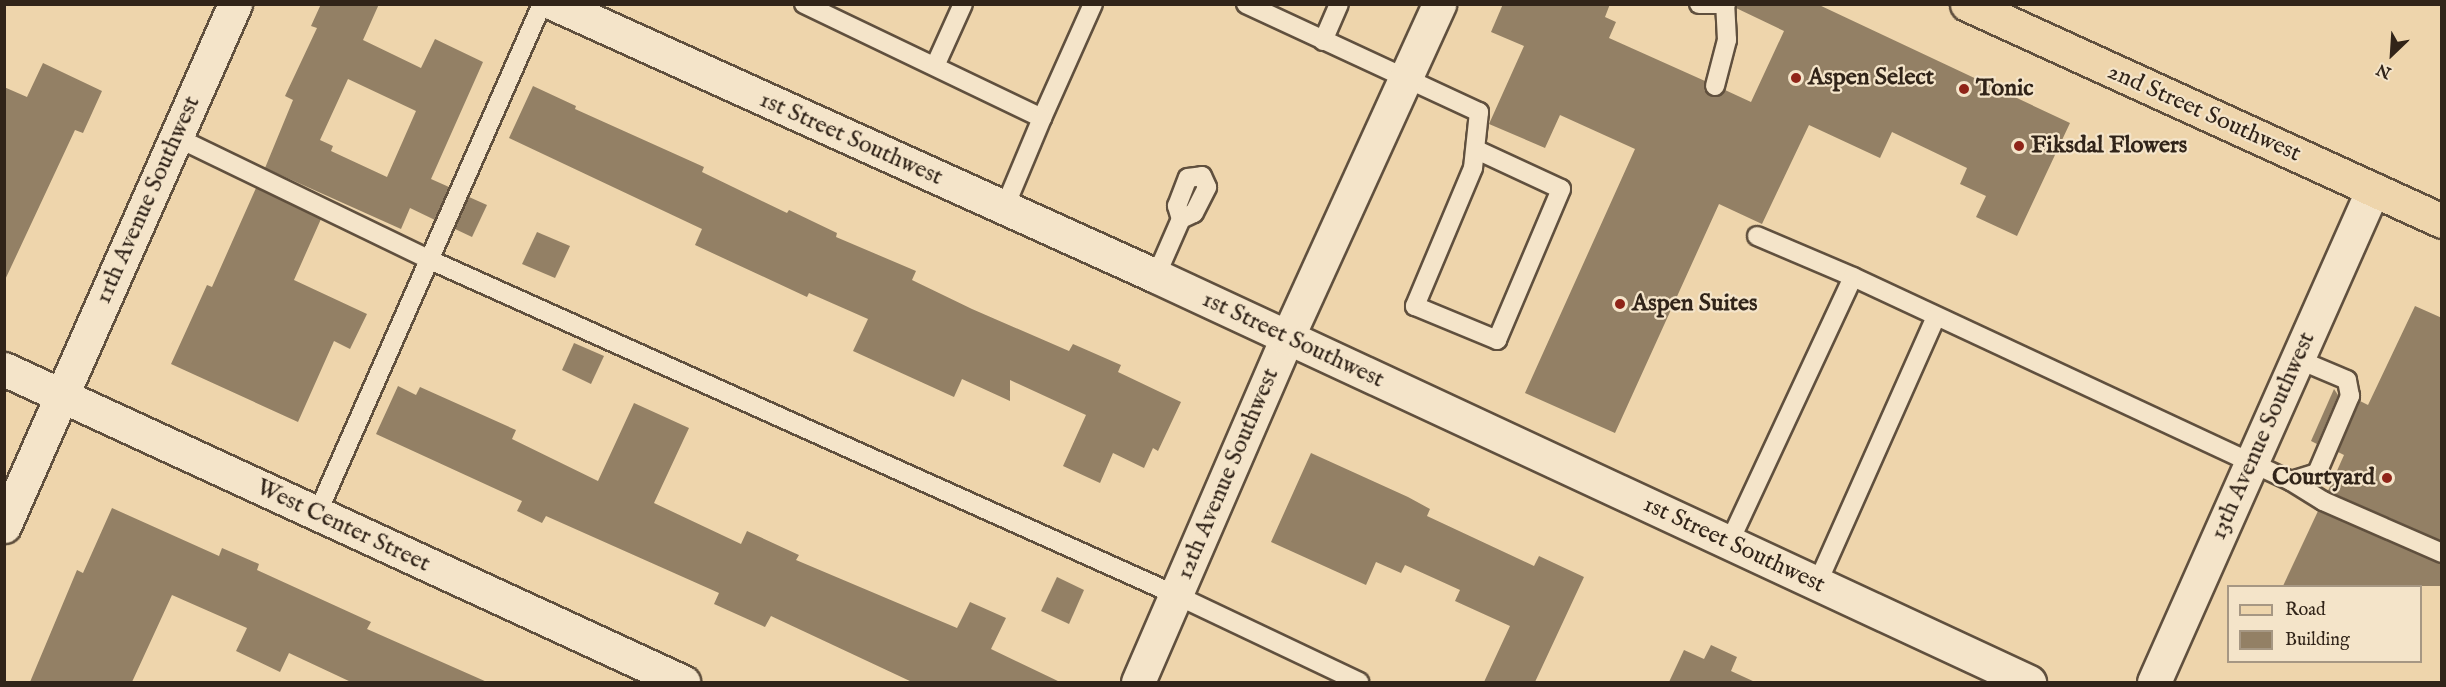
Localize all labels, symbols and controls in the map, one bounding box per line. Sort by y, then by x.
north arrow [2362,24,2422,84]
street label: 2nd Street Southwest [2103,57,2305,169]
text: N [2374,58,2395,82]
place label: Aspen Select [1808,64,1934,92]
marker: Aspen Select [1789,71,1803,85]
place label: Tonic [1976,75,2034,103]
marker: Tonic [1957,82,1971,96]
street label: 1st Street Southwest [755,86,947,192]
street label: 11th Avenue Southwest [89,92,207,308]
place label: Fiksdal Flowers [2031,132,2187,160]
marker: Fiksdal Flowers [2012,139,2026,153]
street label: 1st Street Southwest [1198,285,1388,395]
place label: Aspen Suites [1632,290,1757,318]
marker: Aspen Suites [1613,297,1627,311]
street label: 13th Avenue Southwest [2204,328,2322,544]
street label: 12th Avenue Southwest [1170,364,1286,584]
place label: Courtyard [2272,464,2375,492]
marker: Courtyard [2380,471,2394,485]
street label: West Center Street [252,473,434,579]
street label: 1st Street Southwest [1639,490,1829,600]
legend [2227,585,2422,663]
text: Road [2285,599,2326,622]
text: Building [2285,629,2350,652]

